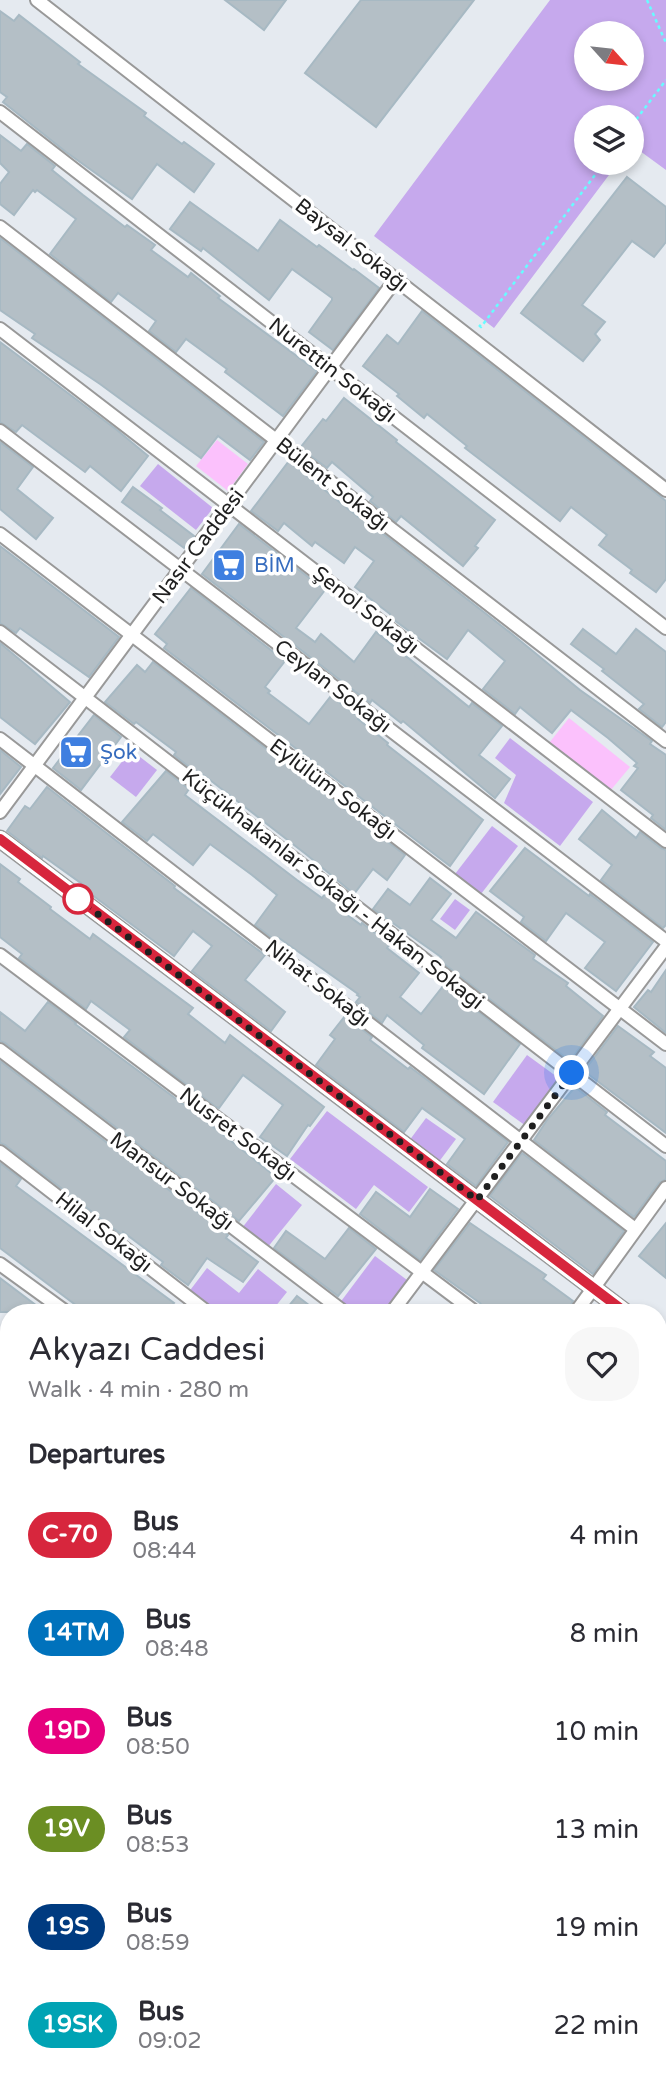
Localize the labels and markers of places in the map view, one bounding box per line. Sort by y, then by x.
supermarket icon: BİM [210,546,248,584]
place label: BİM [254,553,295,578]
supermarket icon: Şok [57,733,95,771]
place label: Şok [100,740,137,765]
unlabelled marker [63,884,93,914]

